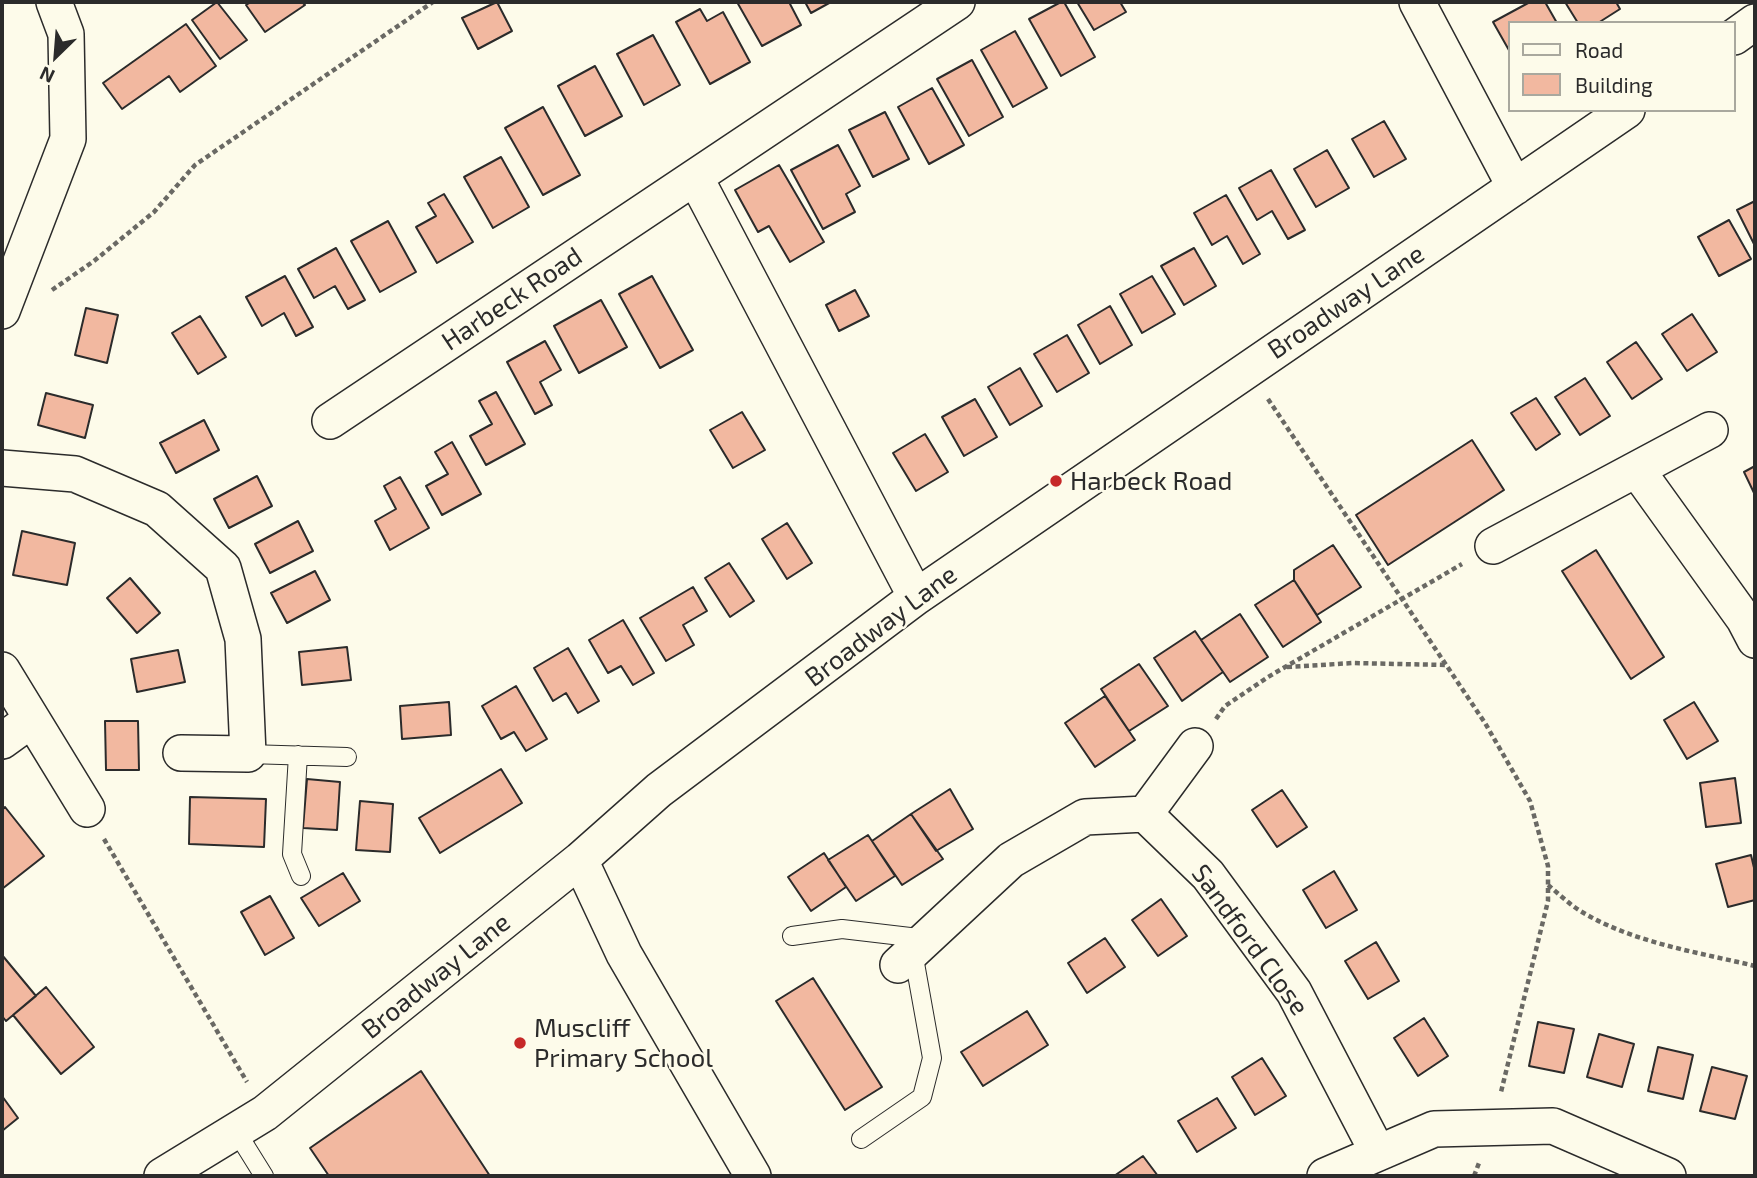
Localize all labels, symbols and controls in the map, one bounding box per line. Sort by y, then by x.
north arrow [21,21,91,91]
legend [1508,21,1736,112]
text: Road [1575,37,1623,62]
text: N [36,62,58,89]
text: Building [1575,72,1653,97]
street label: Broadway Lane [1262,238,1430,366]
street label: Harbeck Road [436,241,588,357]
place label: Harbeck Road [1070,465,1232,497]
marker: Harbeck Road [1048,473,1064,489]
street label: Broadway Lane [799,559,963,693]
street label: Sandford Close [1185,859,1315,1021]
street label: Broadway Lane [355,907,517,1045]
place label: Muscliff Primary School [534,1012,713,1074]
marker: Muscliff Primary School [512,1035,528,1051]

